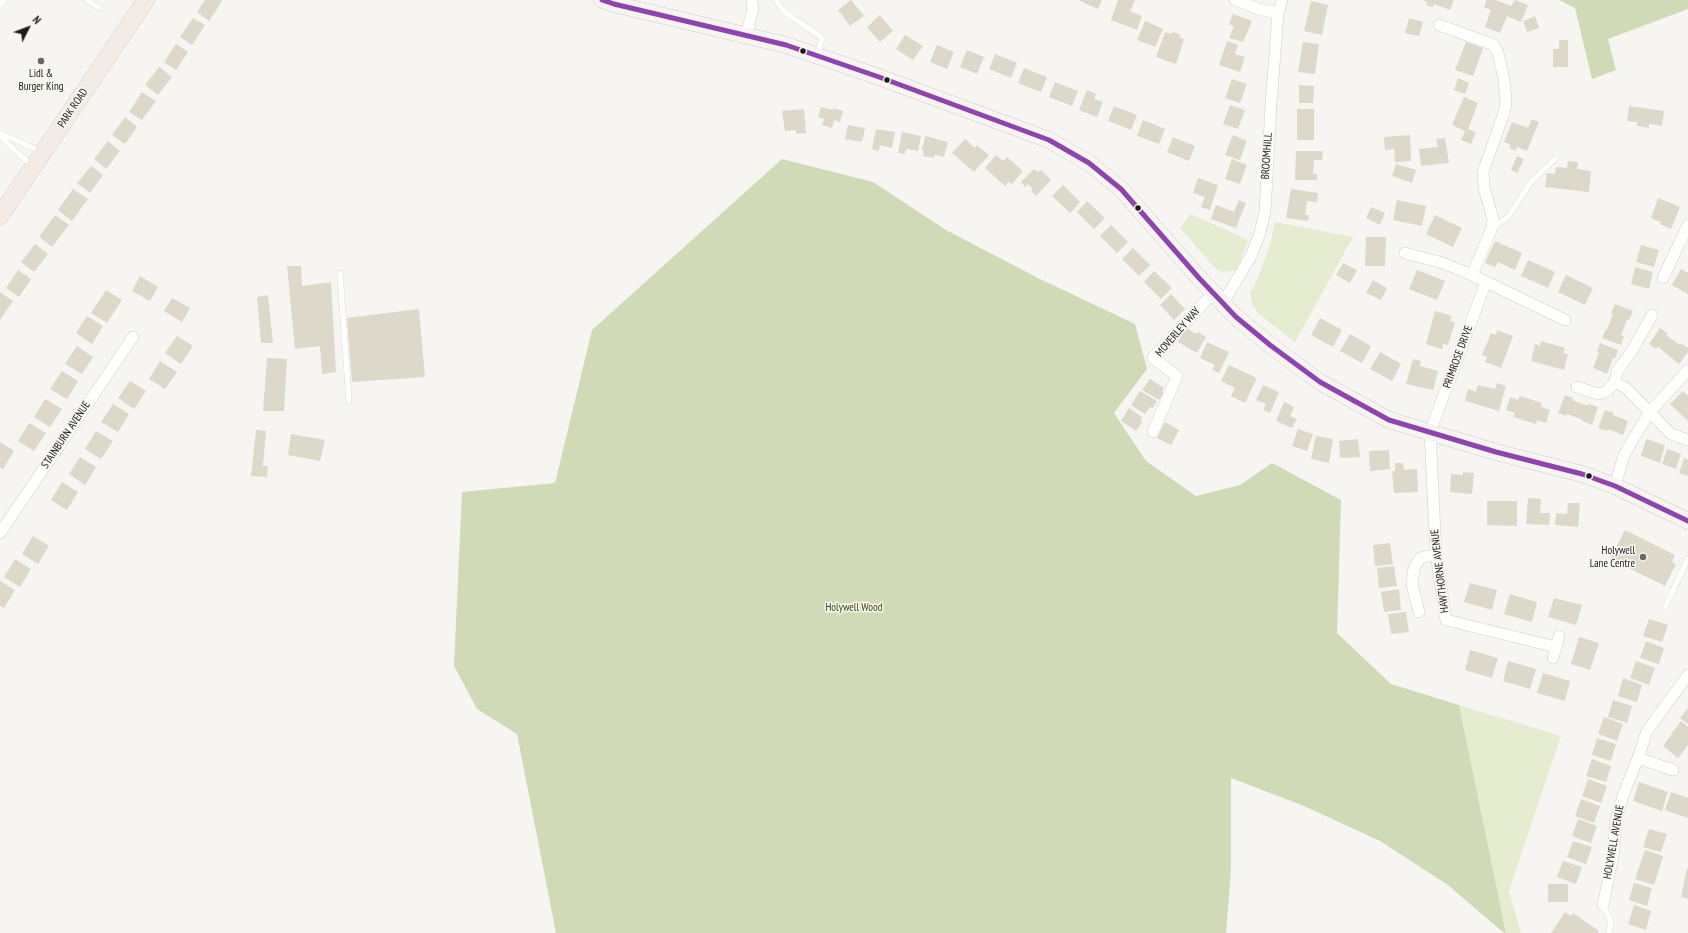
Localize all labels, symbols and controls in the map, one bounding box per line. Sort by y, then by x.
north arrow [8,8,48,48]
text: N [30,13,44,27]
unlabelled marker [798,46,808,56]
marker: Lidl & Burger King [36,56,46,66]
place label: Lidl & Burger King [18,67,64,93]
unlabelled marker [882,75,892,85]
street label: PARK ROAD [55,86,91,130]
street label: BROOMHILL [1259,132,1275,180]
unlabelled marker [1133,203,1143,213]
street label: MOVERLEY WAY [1153,305,1203,359]
street label: PRIMROSE DRIVE [1441,324,1475,390]
street label: STAINBURN AVENUE [39,399,93,471]
unlabelled marker [1584,471,1594,481]
street label: HAWTHORNE AVENUE [1428,528,1452,614]
place label: Holywell Lane Centre [1590,544,1635,570]
marker: Holywell Lane Centre [1638,552,1648,562]
park label: Holywell Wood [825,601,883,615]
street label: HOLYWELL AVENUE [1601,804,1627,880]

